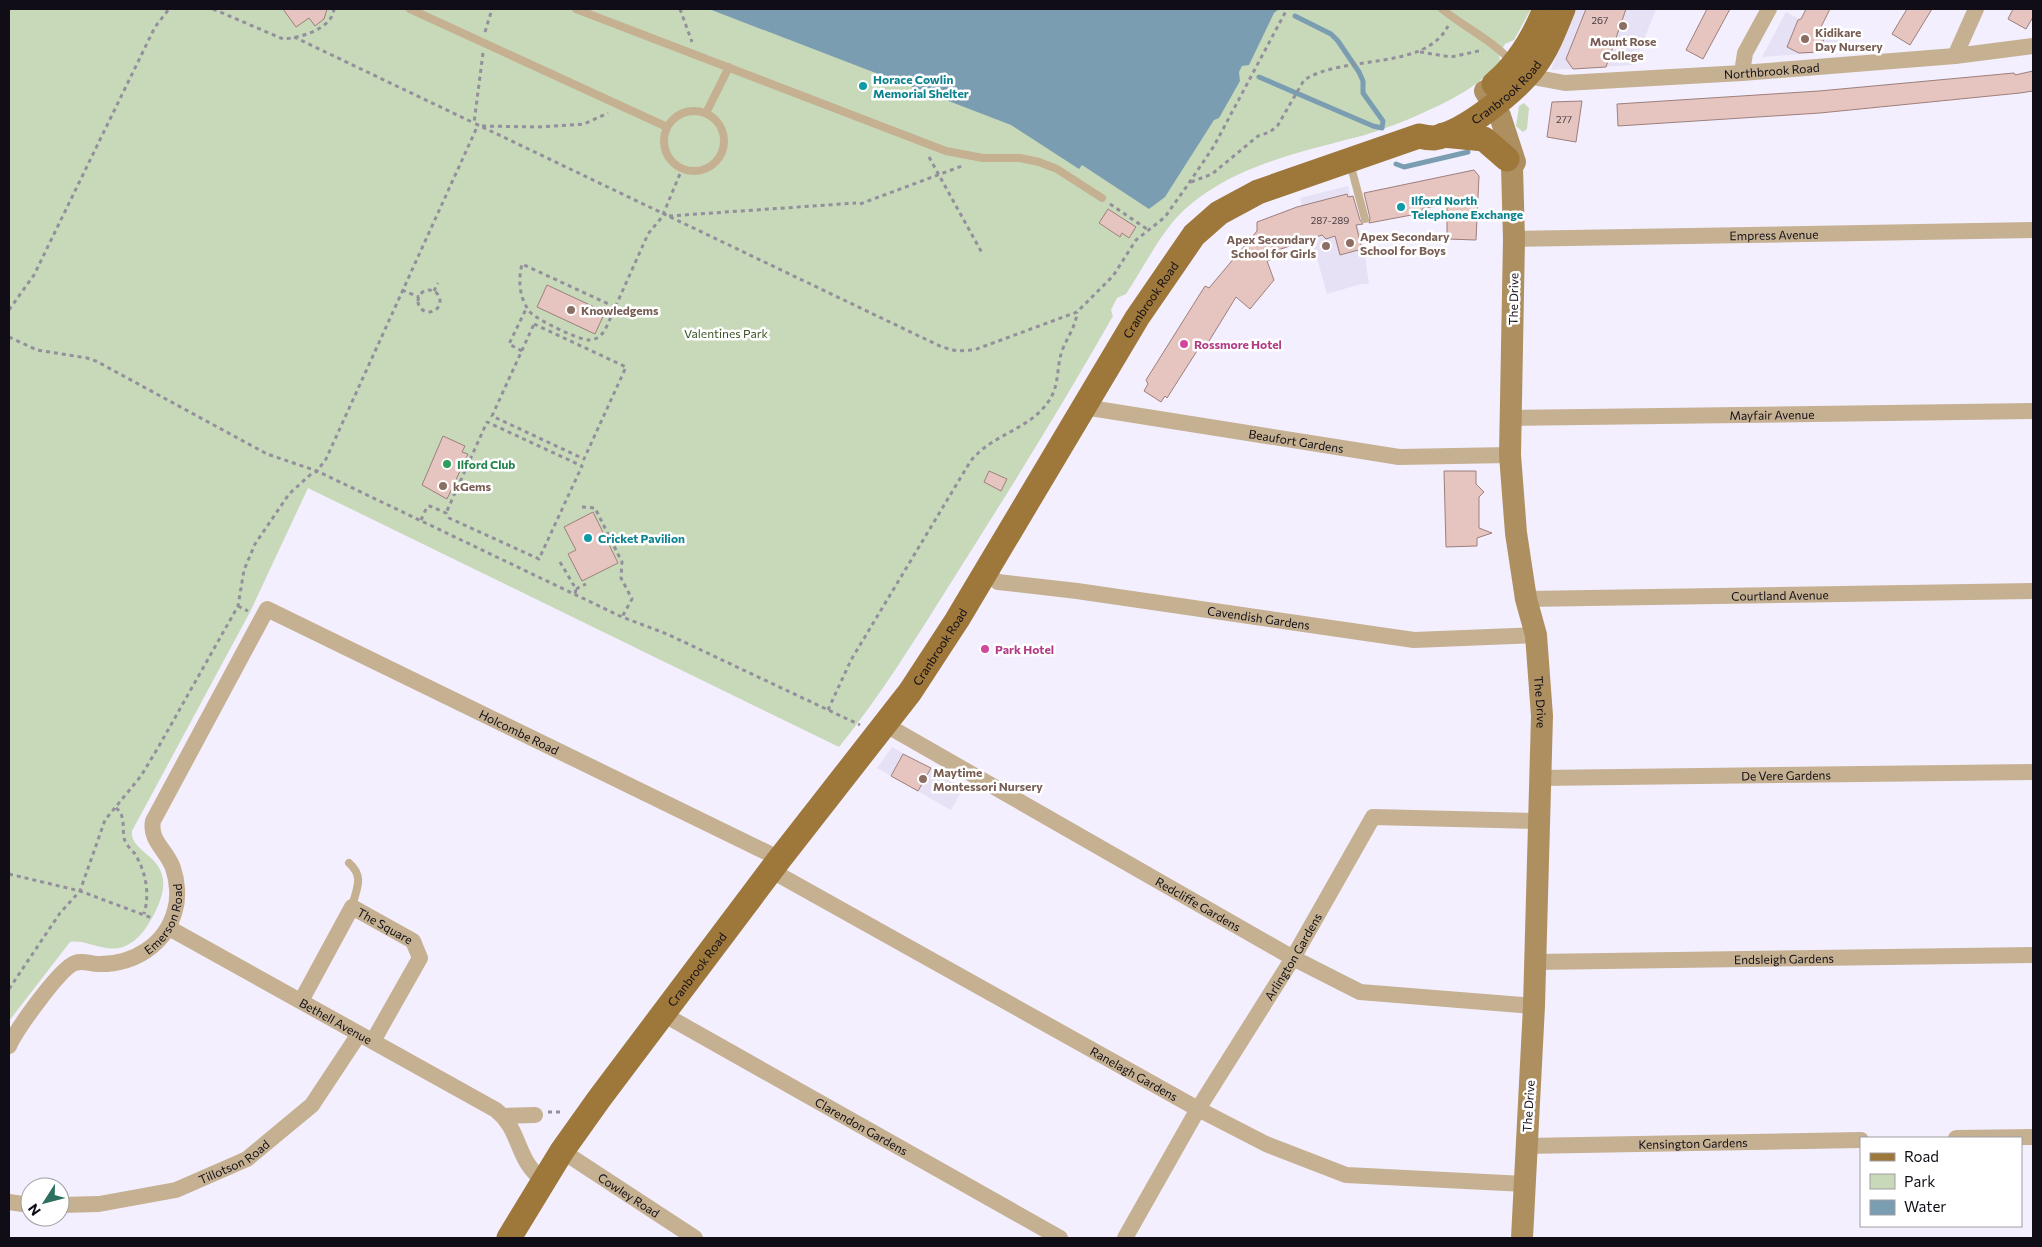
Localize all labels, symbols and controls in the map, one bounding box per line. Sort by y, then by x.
house number: 267 [1592,14,1608,26]
marker: Mount Rose College [1617,20,1629,32]
place label: Kidikare Day Nursery [1815,25,1883,53]
marker: Kidikare Day Nursery [1799,33,1811,45]
place label: Mount Rose College [1590,34,1656,62]
street label: Cranbrook Road [1468,57,1544,127]
street label: Northbrook Road [1724,60,1820,81]
place label: Horace Cowlin Memorial Shelter [873,72,969,100]
marker: Horace Cowlin Memorial Shelter [857,80,869,92]
house number: 277 [1556,113,1572,125]
place label: Ilford North Telephone Exchange [1411,193,1523,221]
marker: Ilford North Telephone Exchange [1395,201,1407,213]
house number: 287-289 [1311,214,1349,226]
street label: Empress Avenue [1729,227,1819,242]
place label: Apex Secondary School for Boys [1360,229,1450,257]
place label: Apex Secondary School for Girls [1227,232,1316,260]
marker: Apex Secondary School for Boys [1344,237,1356,249]
marker: Apex Secondary School for Girls [1320,240,1332,252]
street label: Cranbrook Road [1120,259,1181,340]
street label: The Drive [1506,273,1520,325]
place label: Knowledgems [581,303,659,317]
marker: Knowledgems [565,304,577,316]
park label: Valentines Park [684,326,769,340]
place label: Rossmore Hotel [1194,337,1282,351]
marker: Rossmore Hotel [1178,338,1190,350]
street label: Mayfair Avenue [1729,407,1815,422]
street label: Beaufort Gardens [1248,426,1345,455]
place label: Ilford Club [457,457,515,471]
marker: Ilford Club [441,458,453,470]
place label: kGems [453,479,491,493]
marker: kGems [437,480,449,492]
place label: Cricket Pavilion [598,531,685,545]
marker: Cricket Pavilion [582,532,594,544]
street label: Courtland Avenue [1731,587,1829,603]
street label: Cavendish Gardens [1207,603,1311,632]
street label: Cranbrook Road [909,606,969,688]
place label: Park Hotel [995,642,1054,656]
marker: Park Hotel [979,643,991,655]
street label: The Drive [1532,675,1549,728]
street label: Holcombe Road [477,707,561,757]
place label: Maytime Montessori Nursery [933,765,1043,793]
street label: De Vere Gardens [1741,767,1831,783]
marker: Maytime Montessori Nursery [917,773,929,785]
street label: Redcliffe Gardens [1153,874,1244,934]
street label: Emerson Road [141,883,184,957]
street label: The Square [355,905,415,947]
street label: Arlington Gardens [1261,910,1324,1003]
street label: Cranbrook Road [664,929,729,1009]
street label: Endsleigh Gardens [1734,951,1834,966]
street label: Bethell Avenue [297,995,375,1047]
street label: Ranelagh Gardens [1088,1043,1180,1103]
street label: The Drive [1519,1079,1537,1133]
street label: Clarendon Gardens [813,1094,910,1158]
street label: Kensington Gardens [1638,1135,1748,1151]
street label: Tillotson Road [196,1137,272,1186]
legend [1860,1137,2022,1227]
text: Road [1904,1147,1939,1165]
street label: Cowley Road [596,1170,662,1220]
text: Park [1904,1172,1935,1190]
north arrow [20,1177,70,1227]
text: Water [1904,1197,1946,1215]
text: N [24,1201,44,1219]

